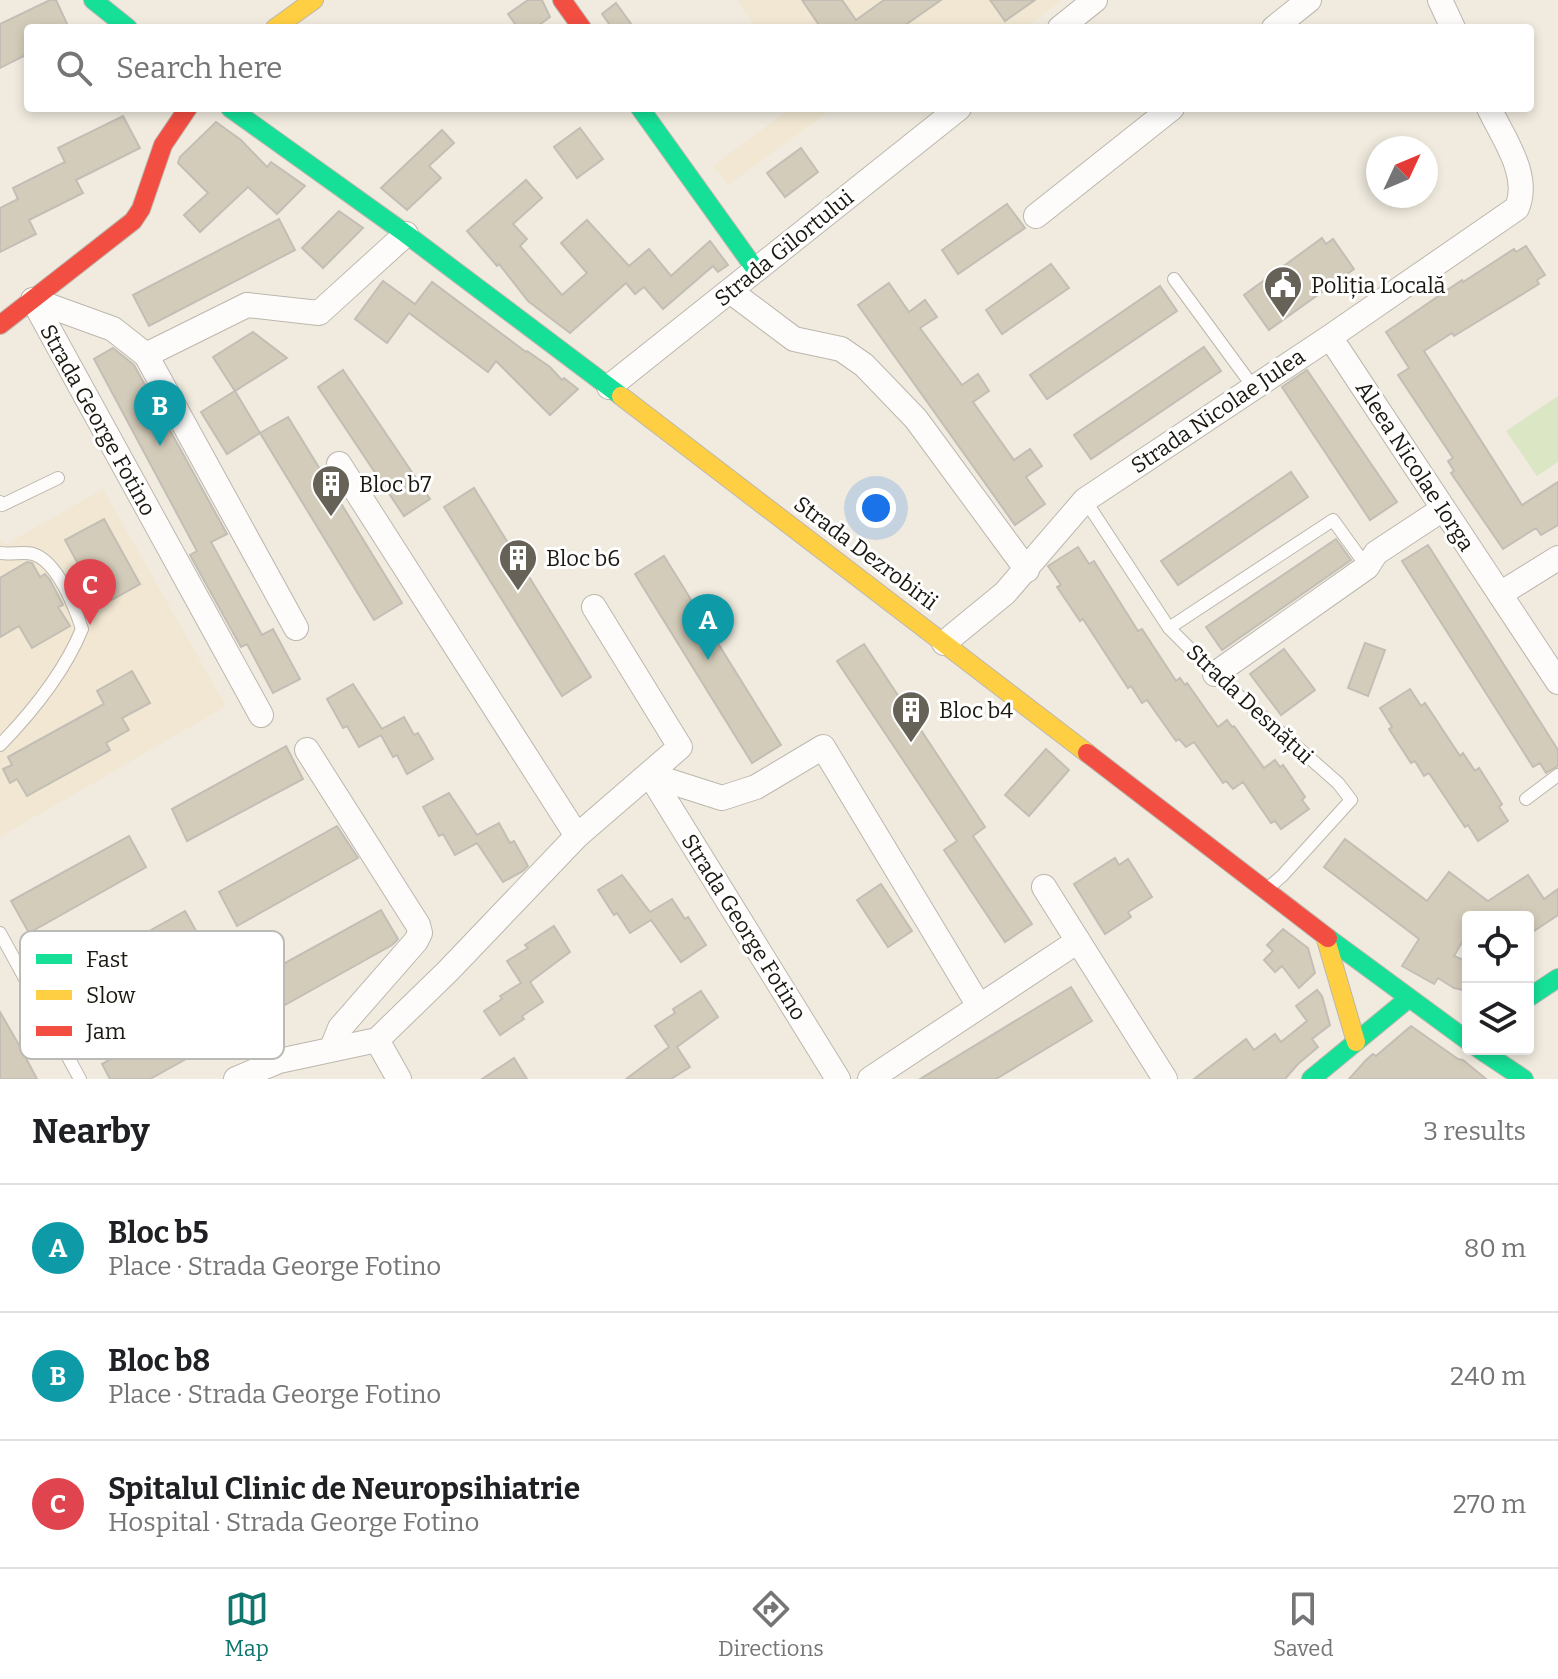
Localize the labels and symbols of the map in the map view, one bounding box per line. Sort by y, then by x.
north arrow [1366,136,1438,208]
street label: Strada Gilortului [709,184,859,312]
public building icon: Poliția Locală [1262,264,1304,319]
place label: Poliția Locală [1311,272,1446,300]
street label: Strada George Fotino [34,320,162,520]
street label: Strada Nicolae Julea [1126,343,1310,479]
street label: Aleea Nicolae Iorga [1350,376,1480,556]
pin: B [134,380,186,446]
building icon: Bloc b7 [310,463,352,518]
place label: Bloc b7 [359,471,431,498]
your location [856,488,896,528]
street label: Strada Dezrobirii [789,490,944,616]
building icon: Bloc b6 [497,537,539,592]
place label: Bloc b6 [546,545,620,572]
pin: C [64,559,116,625]
pin: A [682,594,734,660]
street label: Strada Desnățui [1180,638,1319,771]
building icon: Bloc b4 [890,689,932,744]
place label: Bloc b4 [939,697,1013,724]
street label: Strada George Fotino [676,829,812,1025]
legend [20,931,284,1059]
text: Fast [86,946,128,973]
text: Slow [86,982,136,1009]
text: Jam [85,1018,126,1045]

